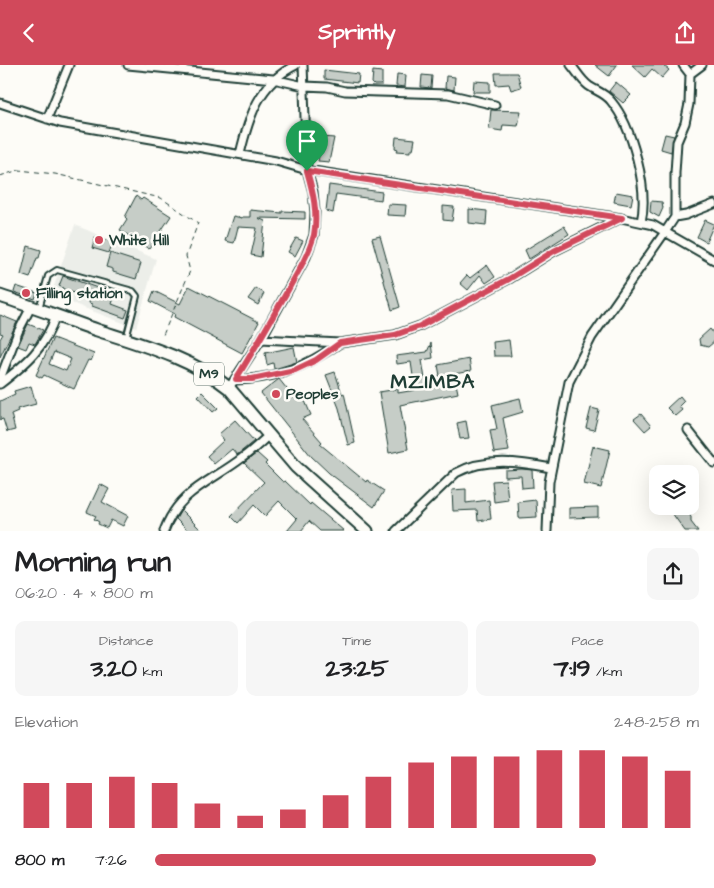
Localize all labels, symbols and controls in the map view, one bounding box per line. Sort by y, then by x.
text: Sprintly [318,17,396,48]
icon: back [15,19,43,47]
icon: share [671,19,699,47]
pin [286,120,328,171]
icon: arrive [293,127,321,155]
place label: White Hill [108,230,170,251]
marker: White Hill [93,234,105,246]
place label: Filling station [36,283,123,306]
marker: Filling station [20,287,32,299]
road number: M9 [194,363,224,385]
district label: MZIMBA [391,368,475,396]
place label: Peoples [286,384,339,405]
marker: Peoples [270,388,282,400]
map controls [649,465,699,515]
button: layers [649,465,699,515]
text: Morning run [15,543,171,582]
button: share [647,548,699,600]
text: 06:20 · 4 × 800 m [15,582,153,604]
text: Distance [99,631,154,651]
text: Time [342,631,372,651]
text: Pace [571,631,604,651]
text: 3.20 [91,651,137,686]
text: 23:25 [325,651,389,686]
text: 7:19 [553,651,590,686]
text: km [137,662,162,682]
text: /km [590,662,622,682]
text: Elevation [15,711,78,733]
text: 248–258 m [614,711,699,733]
text: 800 m [15,849,64,871]
text: 7:26 [95,849,127,871]

